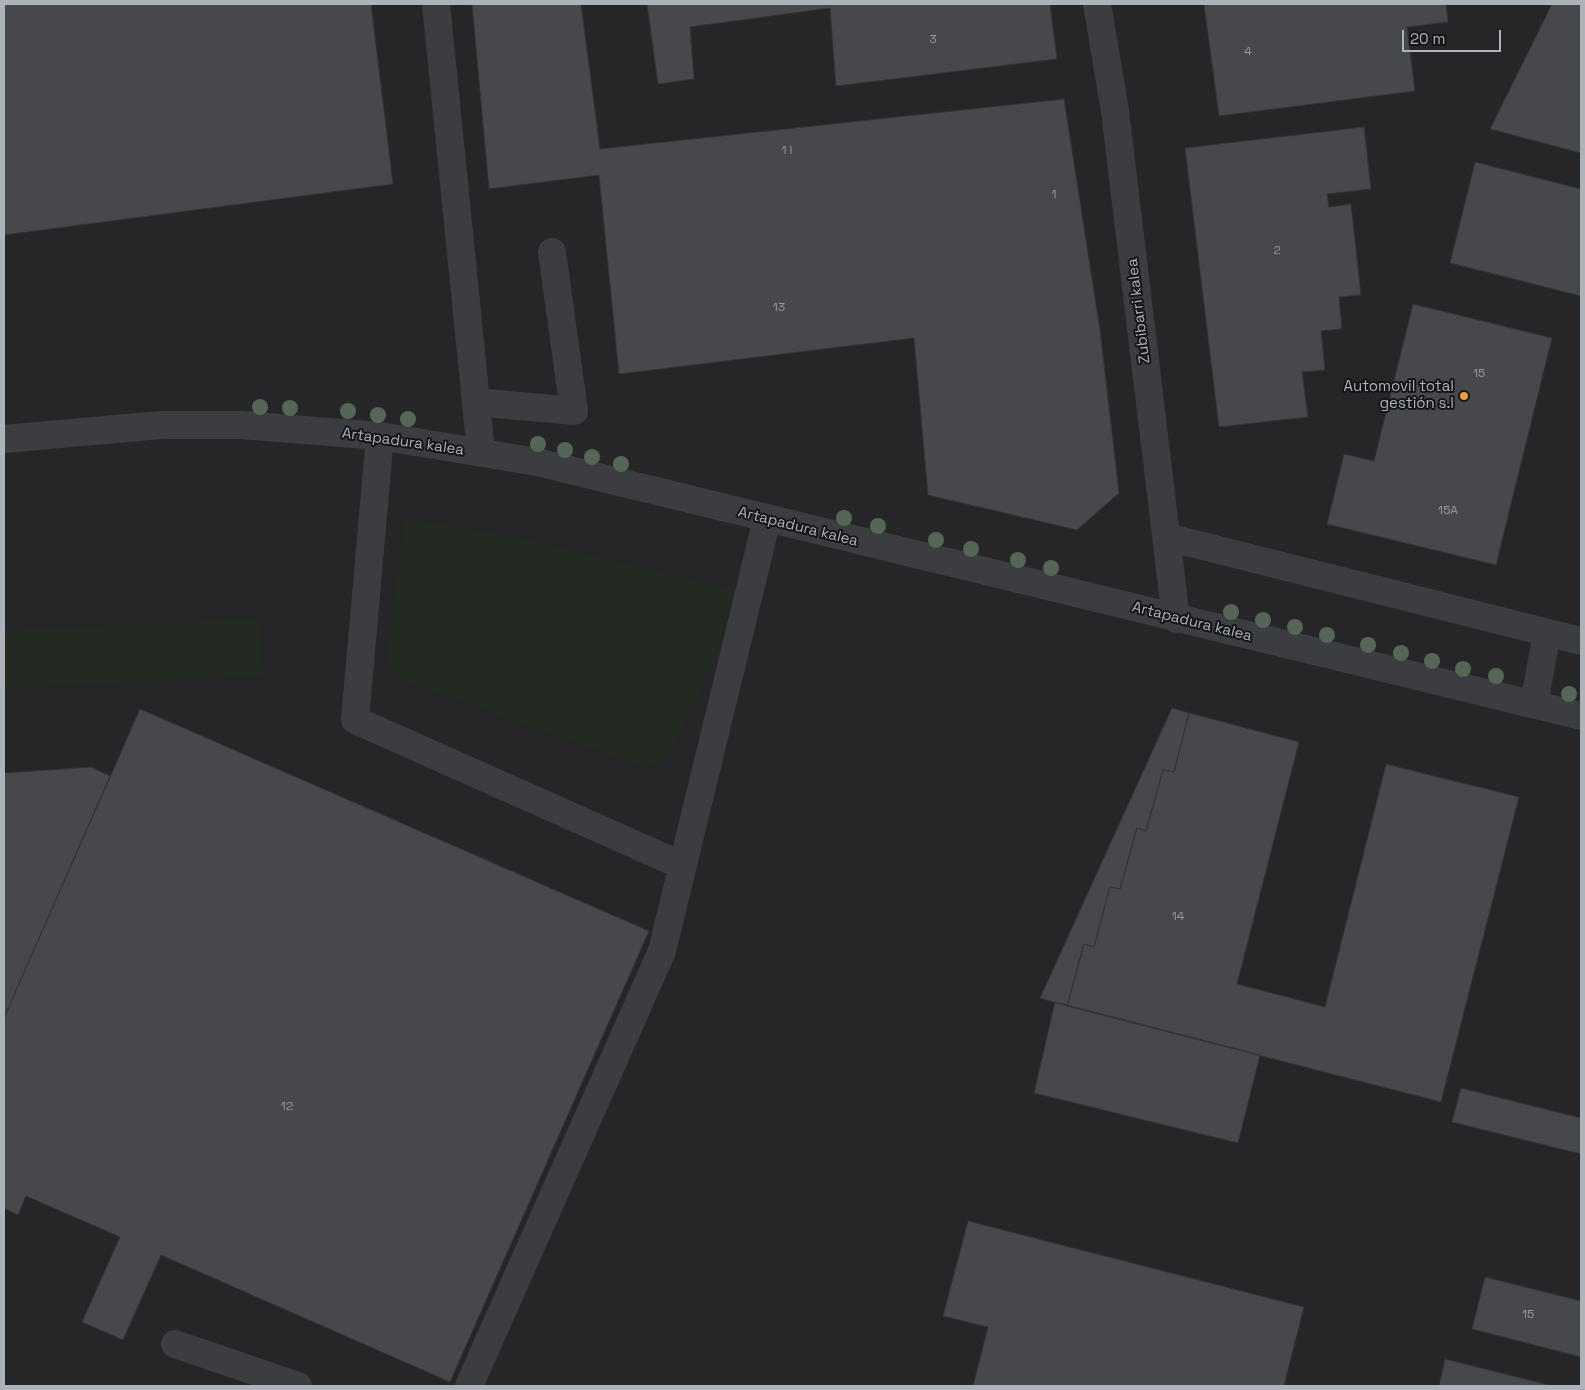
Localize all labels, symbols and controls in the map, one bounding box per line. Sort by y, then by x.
scale bar [1405,20,1504,52]
text: 20 m [1410,29,1445,48]
house number: 3 [929,33,937,47]
house number: 4 [1244,45,1252,59]
house number: 1 I [781,144,793,158]
house number: 1 [1051,188,1057,202]
house number: 2 [1273,244,1281,258]
street label: Zubibarri kalea [1124,257,1154,365]
house number: 13 [773,301,785,315]
house number: 15 [1473,367,1485,381]
place label: Automovil total gestión s.l [1344,378,1454,413]
marker: Automovil total gestión s.l [1458,390,1470,402]
street label: Artapadura kalea [341,425,465,459]
street label: Artapadura kalea [736,503,860,551]
house number: 15A [1438,504,1458,518]
street label: Artapadura kalea [1130,598,1254,646]
house number: 14 [1172,910,1184,924]
house number: 12 [281,1100,293,1114]
house number: 15 [1522,1308,1534,1322]

